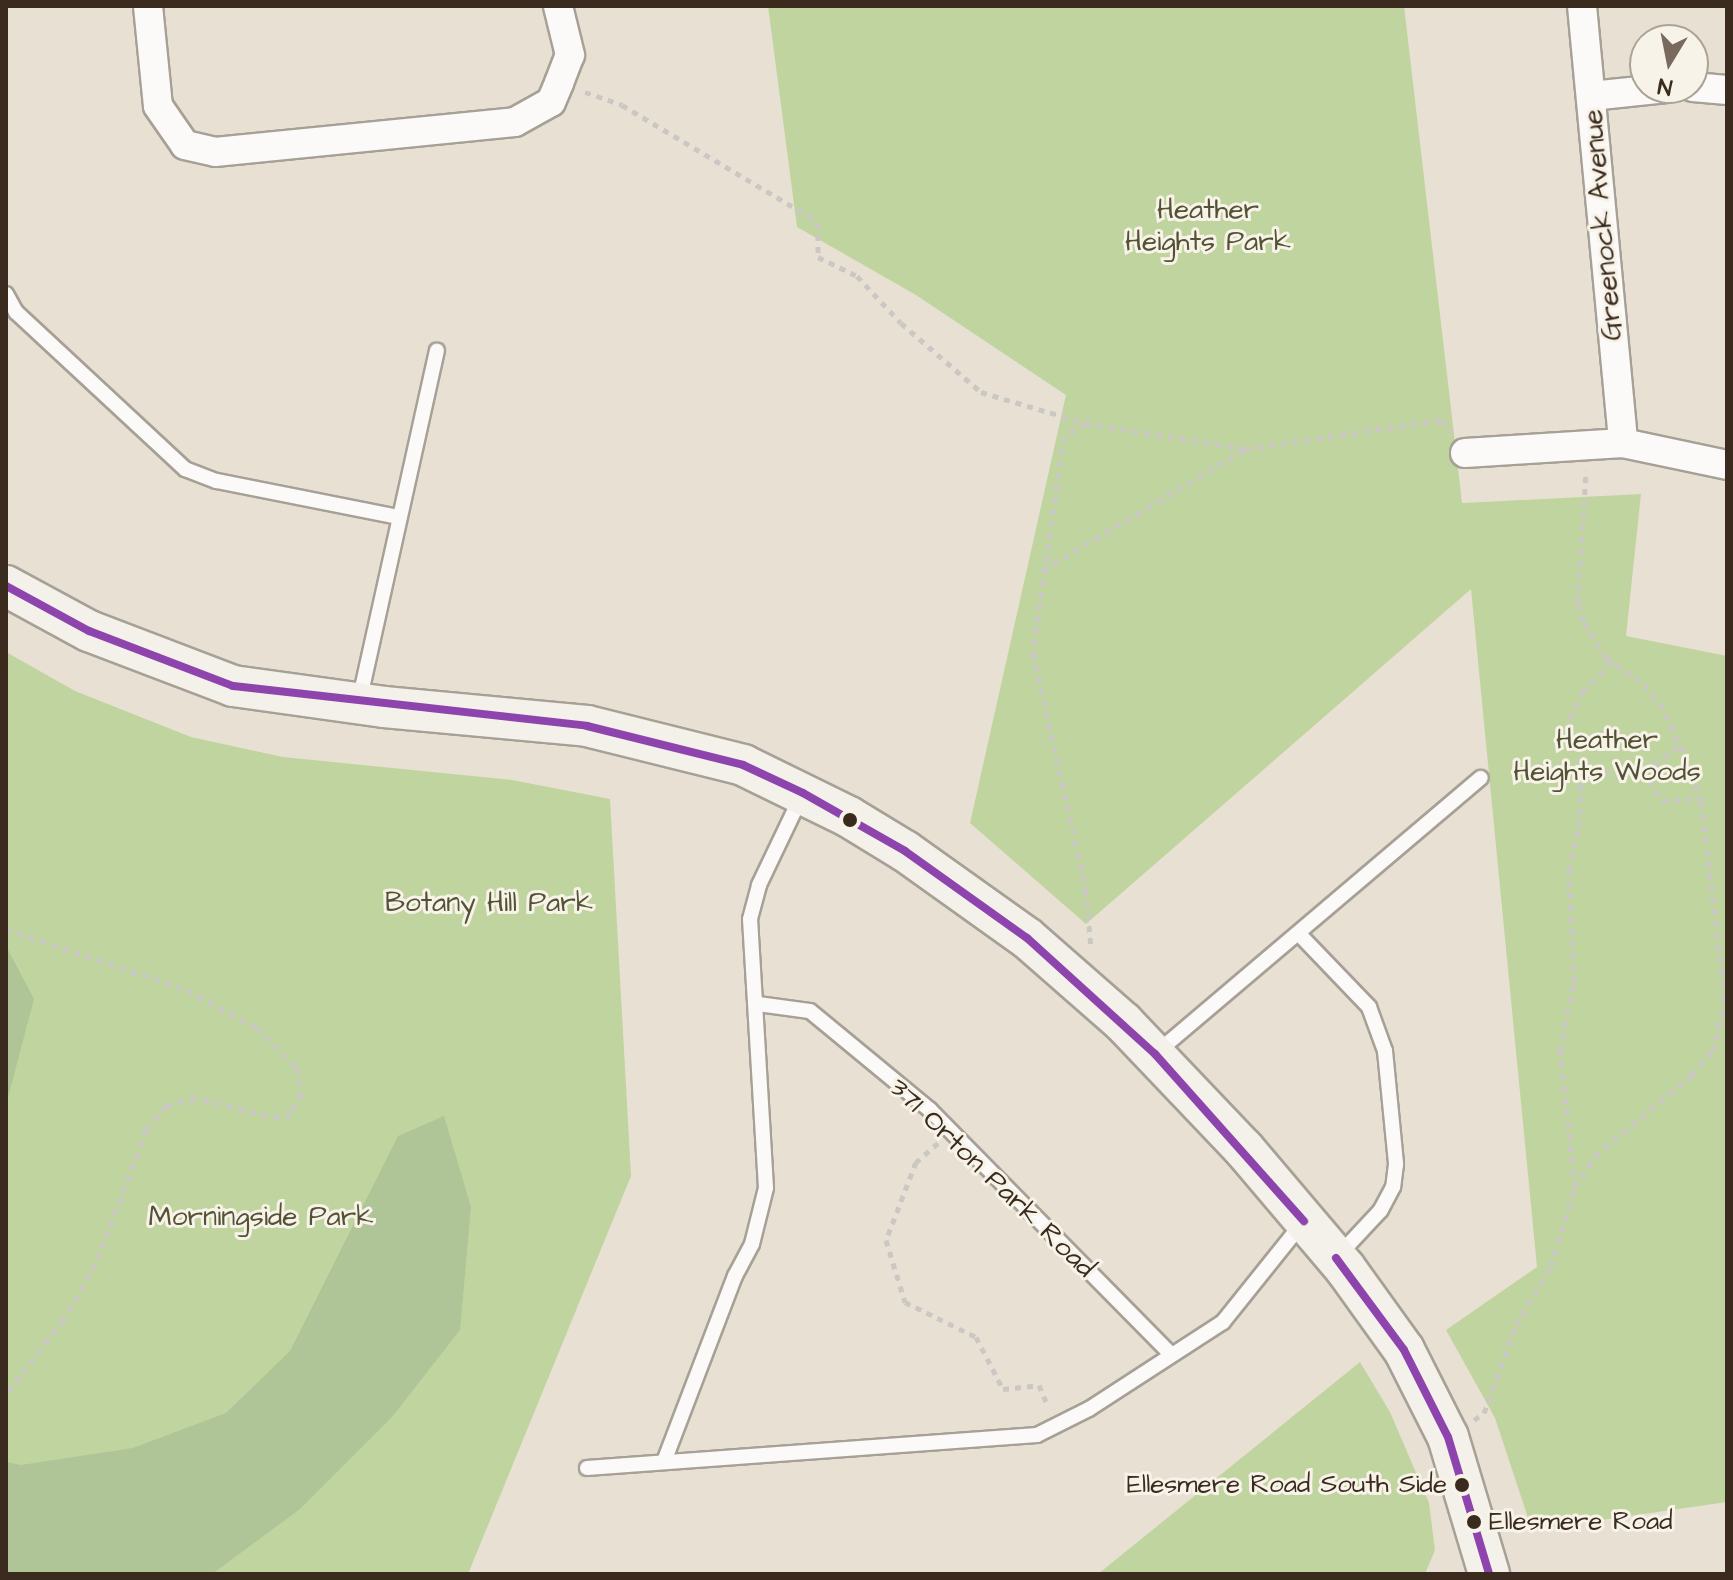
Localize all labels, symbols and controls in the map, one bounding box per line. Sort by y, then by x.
north arrow [1629,24,1709,104]
text: N [1656,70,1675,103]
street label: Greenock Avenue [1576,108,1630,342]
park label: Heather Heights Park [1125,193,1291,259]
park label: Heather Heights Woods [1513,723,1701,789]
unlabelled marker [842,812,858,828]
park label: Botany Hill Park [385,886,593,920]
street label: 371 Orton Park Road [882,1071,1102,1285]
park label: Morningside Park [149,1200,373,1234]
place label: Ellesmere Road South Side [1127,1469,1447,1501]
marker: Ellesmere Road South Side [1454,1477,1470,1493]
place label: Ellesmere Road [1489,1506,1673,1538]
marker: Ellesmere Road [1466,1514,1482,1530]

